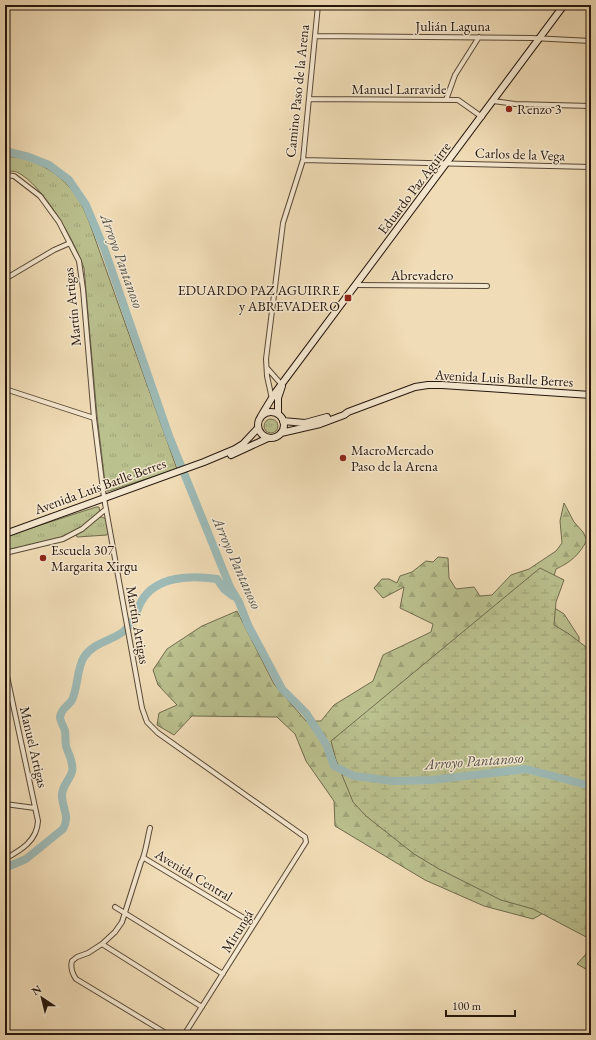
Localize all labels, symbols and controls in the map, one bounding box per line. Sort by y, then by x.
street label: Julián Laguna [415,17,491,35]
street label: Camino Paso de la Arena [281,23,313,158]
street label: Manuel Larravide [352,80,447,98]
place label: Renzo 3 [517,100,562,118]
marker: Renzo 3 [504,104,514,114]
street label: Eduardo Paz Aguirre [373,138,455,238]
street label: Carlos de la Vega [475,143,566,165]
water label: Arroyo Pantanoso [96,210,148,311]
street label: Martín Artigas [59,266,85,347]
street label: Abrevadero [390,266,453,284]
place label: EDUARDO PAZ AGUIRRE y ABREVADERO [178,281,340,315]
marker: EDUARDO PAZ AGUIRRE y ABREVADERO [343,293,353,303]
street label: Avenida Luis Batlle Berres [433,365,574,391]
place label: MacroMercado Paso de la Arena [351,441,438,475]
marker: MacroMercado Paso de la Arena [338,453,348,463]
street label: Avenida Luis Batlle Berres [31,454,169,519]
water label: Arroyo Pantanoso [208,513,266,612]
place label: Escuela 307 Margarita Xirgu [51,541,138,575]
marker: Escuela 307 Margarita Xirgu [38,553,48,563]
street label: Martín Artigas [122,585,154,666]
street label: Manuel Artigas [16,705,52,790]
water label: Arroyo Pantanoso [423,748,524,774]
street label: Avenida Central [151,844,236,905]
street label: Mirungá [217,906,257,956]
north arrow [22,978,62,1018]
text: N [29,981,44,998]
scale bar [446,992,515,1018]
text: 100 m [452,998,482,1014]

